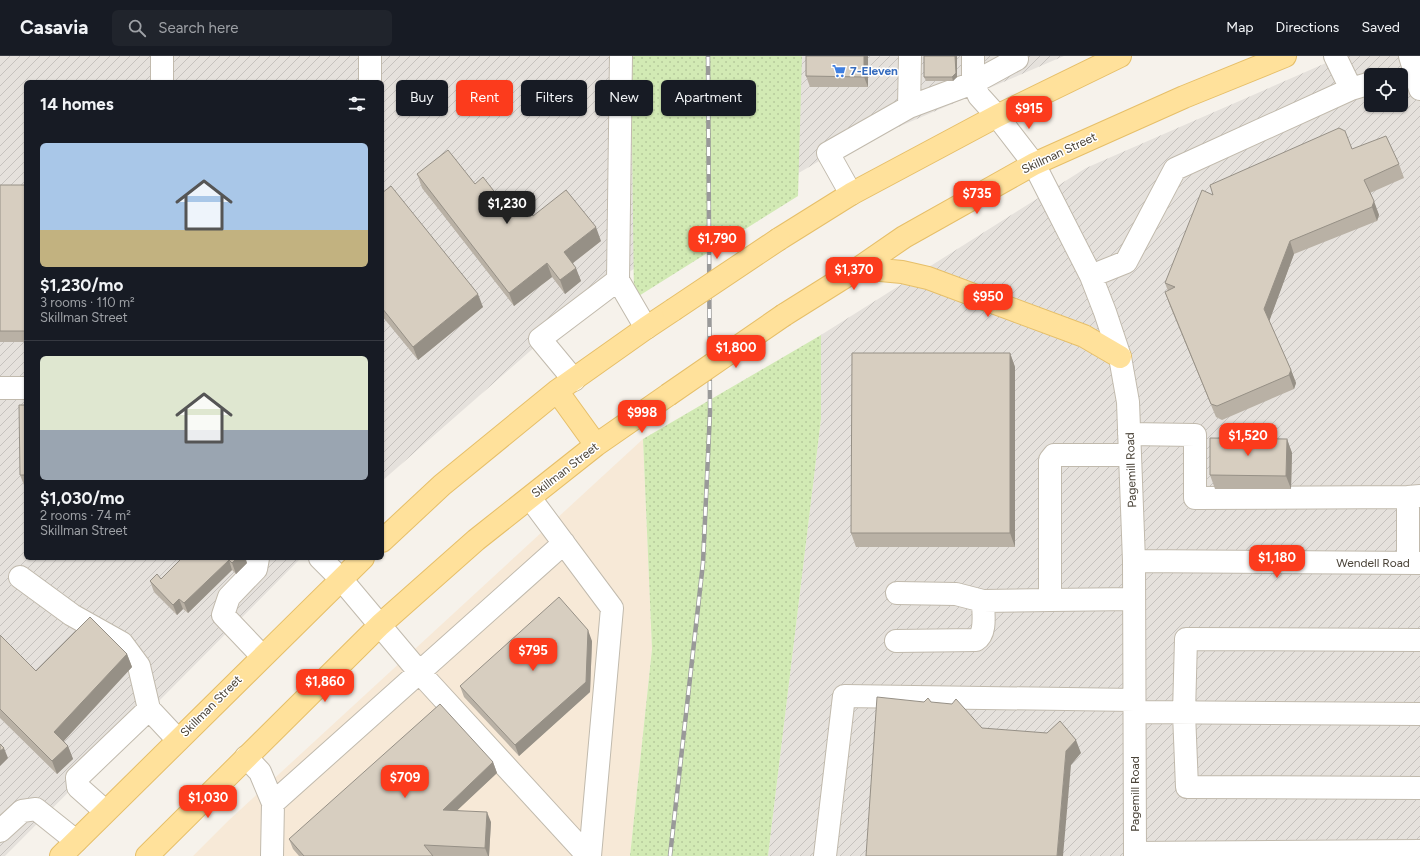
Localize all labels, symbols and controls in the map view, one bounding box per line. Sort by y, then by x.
search box [112,10,392,46]
text: Casavia [20,16,88,39]
icon: search [126,17,148,39]
text: Search here [158,19,238,37]
text: Map [1226,19,1254,36]
text: Directions [1276,19,1339,36]
text: Saved [1361,19,1400,36]
supermarket icon: 7-Eleven [831,63,847,79]
place label: 7-Eleven [850,64,898,78]
map controls [1364,68,1408,112]
button: locate [1364,68,1408,112]
chip: Buy [396,80,448,116]
chip: Rent [456,80,513,116]
chip: Filters [521,80,587,116]
chip: New [595,80,653,116]
chip: Apartment [661,80,756,116]
icon: filters [346,93,368,115]
text: 14 homes [40,94,114,114]
pin: $915 [1005,96,1053,130]
text: $915 [1015,101,1043,116]
street label: Skillman Street [1019,129,1099,176]
icon: home [168,169,240,241]
pin: $735 [953,181,1001,215]
text: $735 [962,186,992,201]
pin: $1,230 [474,191,540,225]
text: $1,230 [487,196,527,211]
pin: $1,790 [684,226,750,260]
text: $1,790 [697,231,737,246]
pin: $1,370 [821,257,887,291]
text: $1,370 [835,262,873,277]
text: $1,230/mo [40,275,123,295]
pin: $950 [964,284,1012,318]
text: $950 [973,289,1003,304]
text: 3 rooms · 110 m² [40,295,135,310]
text: Skillman Street [40,310,128,325]
pin: $1,800 [703,335,769,369]
text: $1,800 [716,340,756,355]
icon: home [168,382,240,454]
pin: $998 [618,400,666,434]
text: $998 [627,405,657,420]
pin: $1,520 [1215,423,1281,457]
text: $1,520 [1228,428,1268,443]
street label: Pagemill Road [1123,432,1139,508]
street label: Skillman Street [529,439,602,500]
text: $1,030/mo [40,488,125,508]
text: 2 rooms · 74 m² [40,508,131,523]
text: Skillman Street [40,523,128,538]
pin: $1,180 [1244,545,1310,579]
text: $1,180 [1258,550,1296,565]
street label: Wendell Road [1336,556,1410,570]
pin: $795 [509,638,557,672]
text: $795 [518,643,548,658]
pin: $1,860 [292,669,358,703]
street label: Skillman Street [177,672,245,740]
text: $1,860 [305,674,345,689]
street label: Pagemill Road [1128,756,1142,832]
pin: $709 [381,765,429,799]
text: $709 [390,770,420,785]
pin: $1,030 [175,785,241,819]
text: $1,030 [188,790,228,805]

